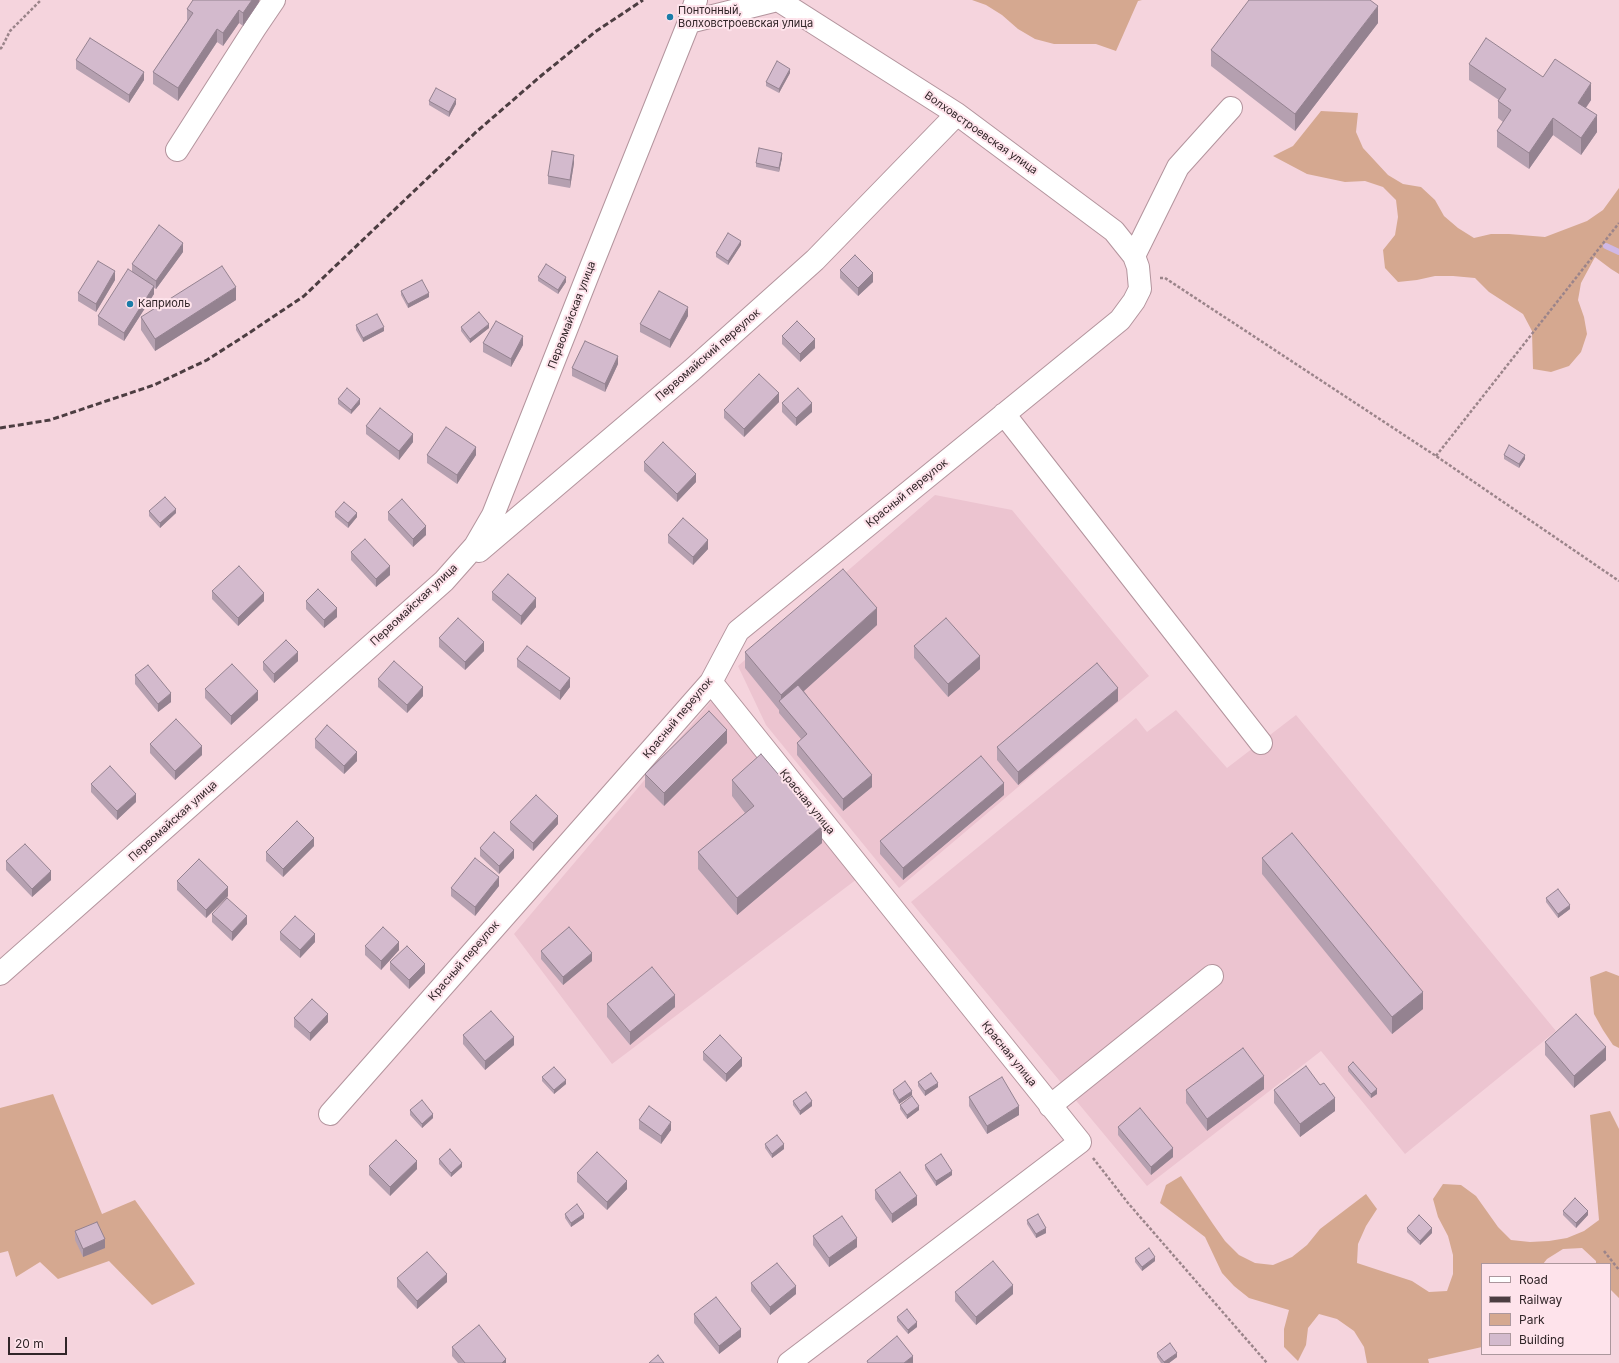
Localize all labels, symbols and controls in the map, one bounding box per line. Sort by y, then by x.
place label: Понтонный, Волховстроевская улица [678,4,813,30]
marker: Понтонный, Волховстроевская улица [665,12,675,22]
street label: Волховстроевская улица [922,89,1040,177]
street label: Первомайская улица [545,259,599,371]
place label: Каприоль [138,297,190,311]
marker: Каприоль [125,299,135,309]
street label: Первомайский переулок [653,306,763,404]
street label: Красный переулок [863,456,951,530]
street label: Первомайская улица [368,561,460,649]
street label: Красный переулок [640,675,716,761]
street label: Красная улица [777,767,837,837]
street label: Первомайская улица [126,778,220,864]
street label: Красный переулок [426,918,502,1004]
street label: Красная улица [979,1019,1039,1089]
legend [1481,1263,1611,1355]
text: Road [1519,1272,1548,1287]
text: Railway [1519,1292,1562,1307]
text: Park [1519,1312,1545,1327]
scale bar [10,1329,69,1355]
text: Building [1519,1332,1564,1347]
text: 20 m [15,1336,44,1351]

